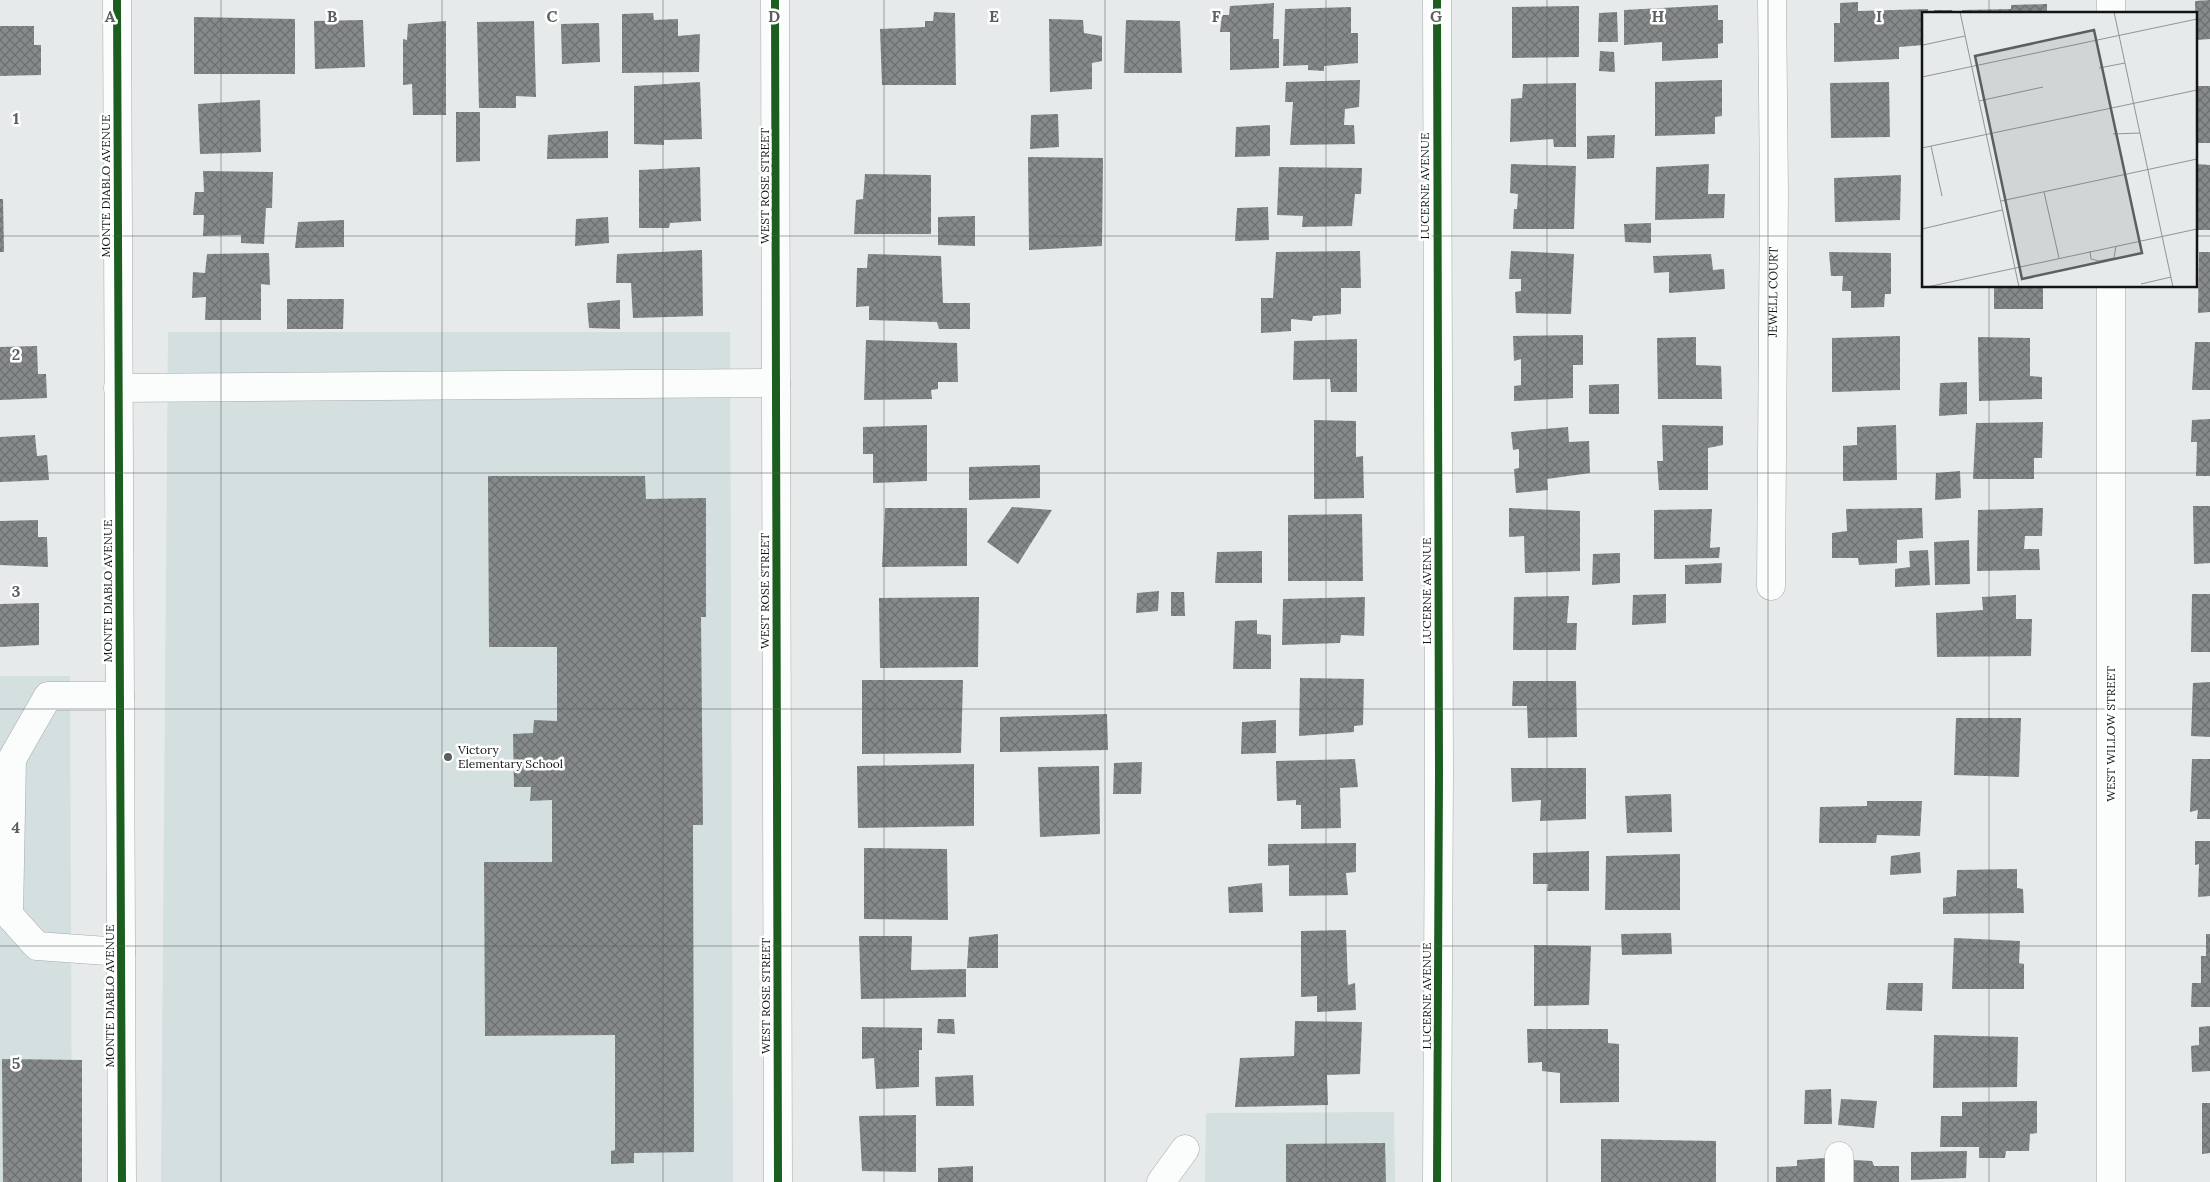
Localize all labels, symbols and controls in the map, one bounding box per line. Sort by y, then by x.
text: A [105,6,116,26]
text: B [327,6,338,26]
text: C [546,6,558,26]
text: D [768,6,780,26]
text: E [989,6,999,26]
text: F [1211,6,1221,26]
text: G [1430,6,1442,26]
text: H [1652,6,1665,26]
text: I [1876,6,1882,26]
inset map [1922,12,2198,288]
text: 1 [13,108,19,128]
street label: MONTE DIABLO AVENUE [98,115,113,257]
street label: WEST ROSE STREET [757,128,772,244]
street label: LUCERNE AVENUE [1417,133,1432,239]
street label: JEWELL COURT [1765,246,1781,338]
text: 2 [12,344,20,364]
street label: MONTE DIABLO AVENUE [100,520,115,662]
street label: WEST ROSE STREET [757,533,772,649]
street label: LUCERNE AVENUE [1419,538,1434,644]
text: 3 [12,581,21,601]
street label: WEST WILLOW STREET [2103,666,2118,802]
place label: Victory Elementary School [457,742,563,771]
marker: Victory Elementary School [442,751,454,763]
text: 4 [12,817,21,837]
street label: MONTE DIABLO AVENUE [102,925,117,1067]
street label: WEST ROSE STREET [758,938,773,1054]
street label: LUCERNE AVENUE [1419,943,1434,1049]
text: 5 [12,1053,21,1073]

